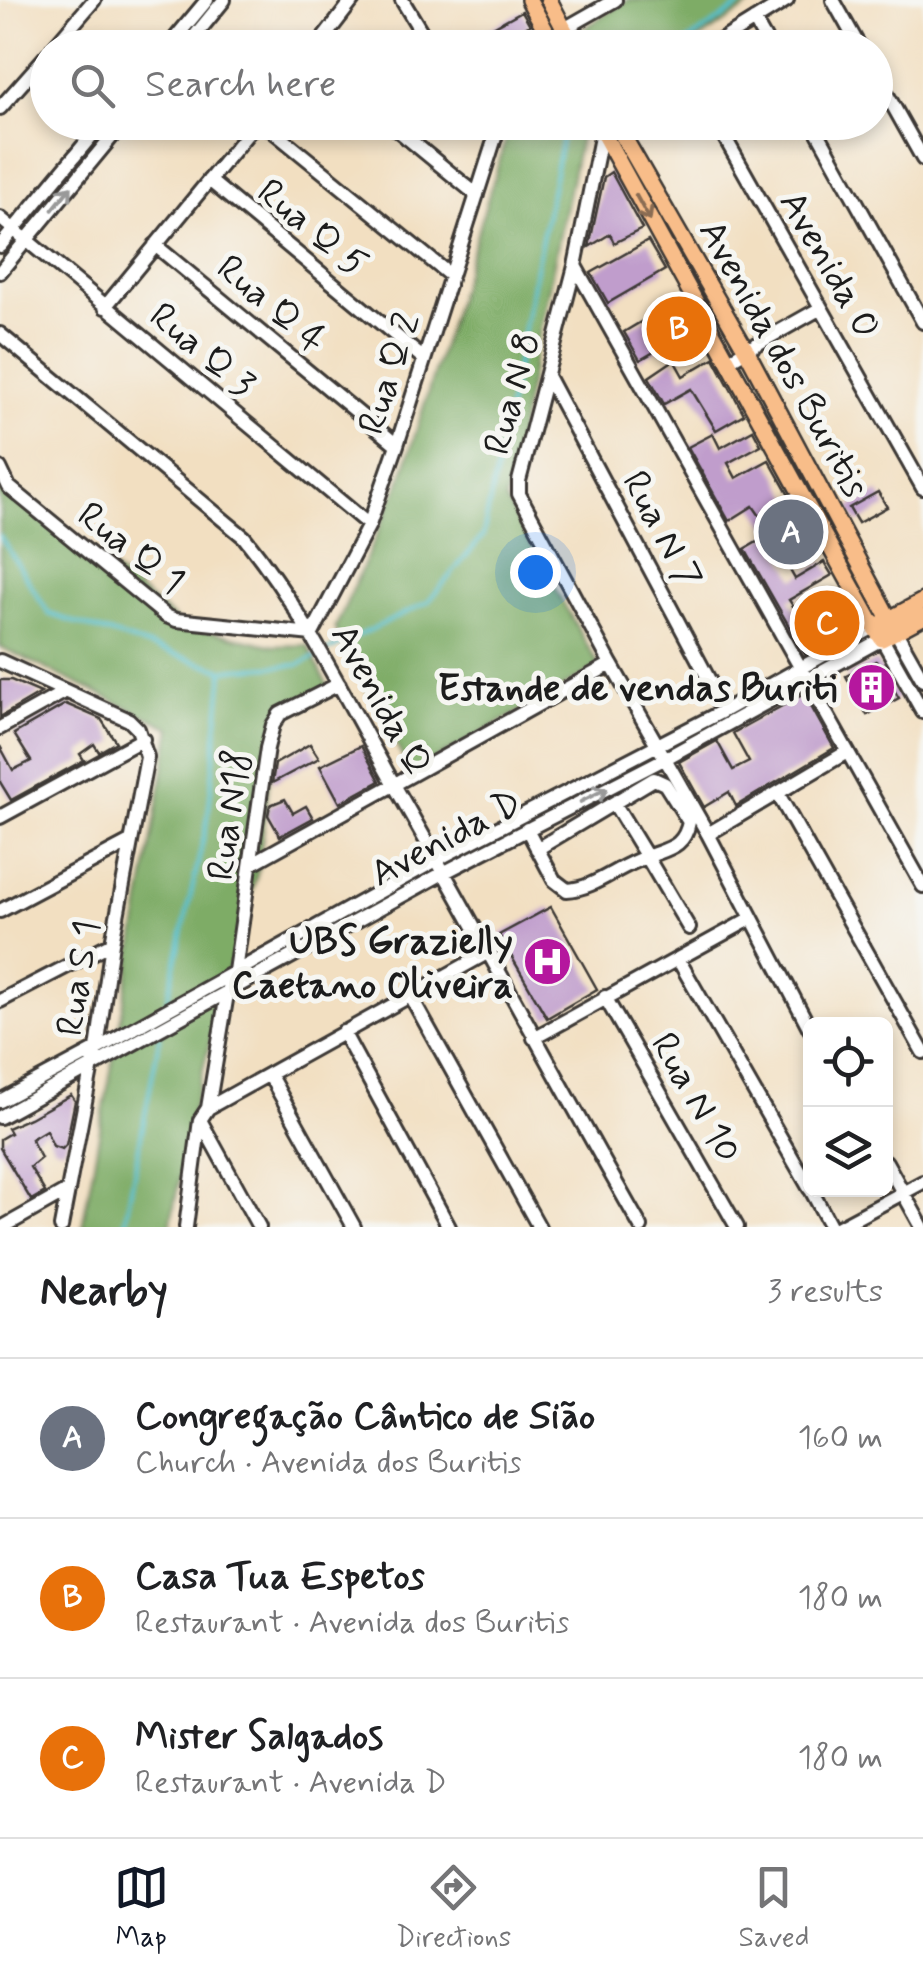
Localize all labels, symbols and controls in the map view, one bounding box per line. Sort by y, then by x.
search box [30,30,893,140]
icon: search [65,58,120,113]
text: Search here [145,61,336,110]
street label: Rua Q 5 [246,169,377,289]
street label: Avenida O [767,183,891,348]
one-way arrow [51,185,73,211]
one-way arrow [634,193,654,222]
street label: Avenida dos Buritis [686,212,879,507]
street label: Rua Q 4 [205,245,335,365]
street label: Rua Q 3 [138,292,265,409]
pin: B [646,292,712,366]
street label: Rua Q 2 [348,307,433,441]
street label: Rua N 8 [474,327,553,460]
street label: Rua N 7 [609,463,712,598]
street label: Rua Q 1 [67,492,194,606]
pin: A [758,494,824,570]
your location [510,547,561,598]
pin: C [794,586,860,660]
street label: Avenida Q [318,616,441,785]
building icon: Estande de vendas Buriti [846,661,898,713]
place label: Estande de vendas Buriti [438,665,837,714]
street label: Rua N18 [197,747,264,884]
street label: Avenida D [362,779,530,899]
one-way arrow [578,785,608,804]
street label: Rua S 1 [46,917,113,1040]
place label: UBS Grazielly Caetano Oliveira [232,918,513,1011]
hospital icon: UBS Grazielly Caetano Oliveira [522,936,574,988]
map controls [803,1017,893,1197]
button: locate [803,1017,893,1107]
street label: Rua N 10 [638,1024,752,1172]
button: layers [803,1107,893,1197]
text: Nearby [40,1265,168,1320]
text: 3 results [767,1271,883,1313]
text: Congregação Cântico de Sião [135,1393,595,1442]
text: A [62,1417,83,1459]
text: 160 m [798,1417,883,1459]
text: Church · Avenida dos Buritis [135,1442,522,1484]
text: Casa Tua Espetos [135,1553,425,1602]
text: B [62,1577,83,1619]
text: 180 m [798,1577,883,1619]
text: Restaurant · Avenida dos Buritis [135,1602,569,1644]
text: Mister Salgados [135,1713,383,1762]
text: C [61,1737,84,1779]
text: 180 m [798,1737,883,1779]
text: Restaurant · Avenida D [135,1762,446,1804]
tab: Map [114,1860,169,1957]
tab: Directions [396,1860,511,1957]
tab: Saved [739,1860,809,1957]

